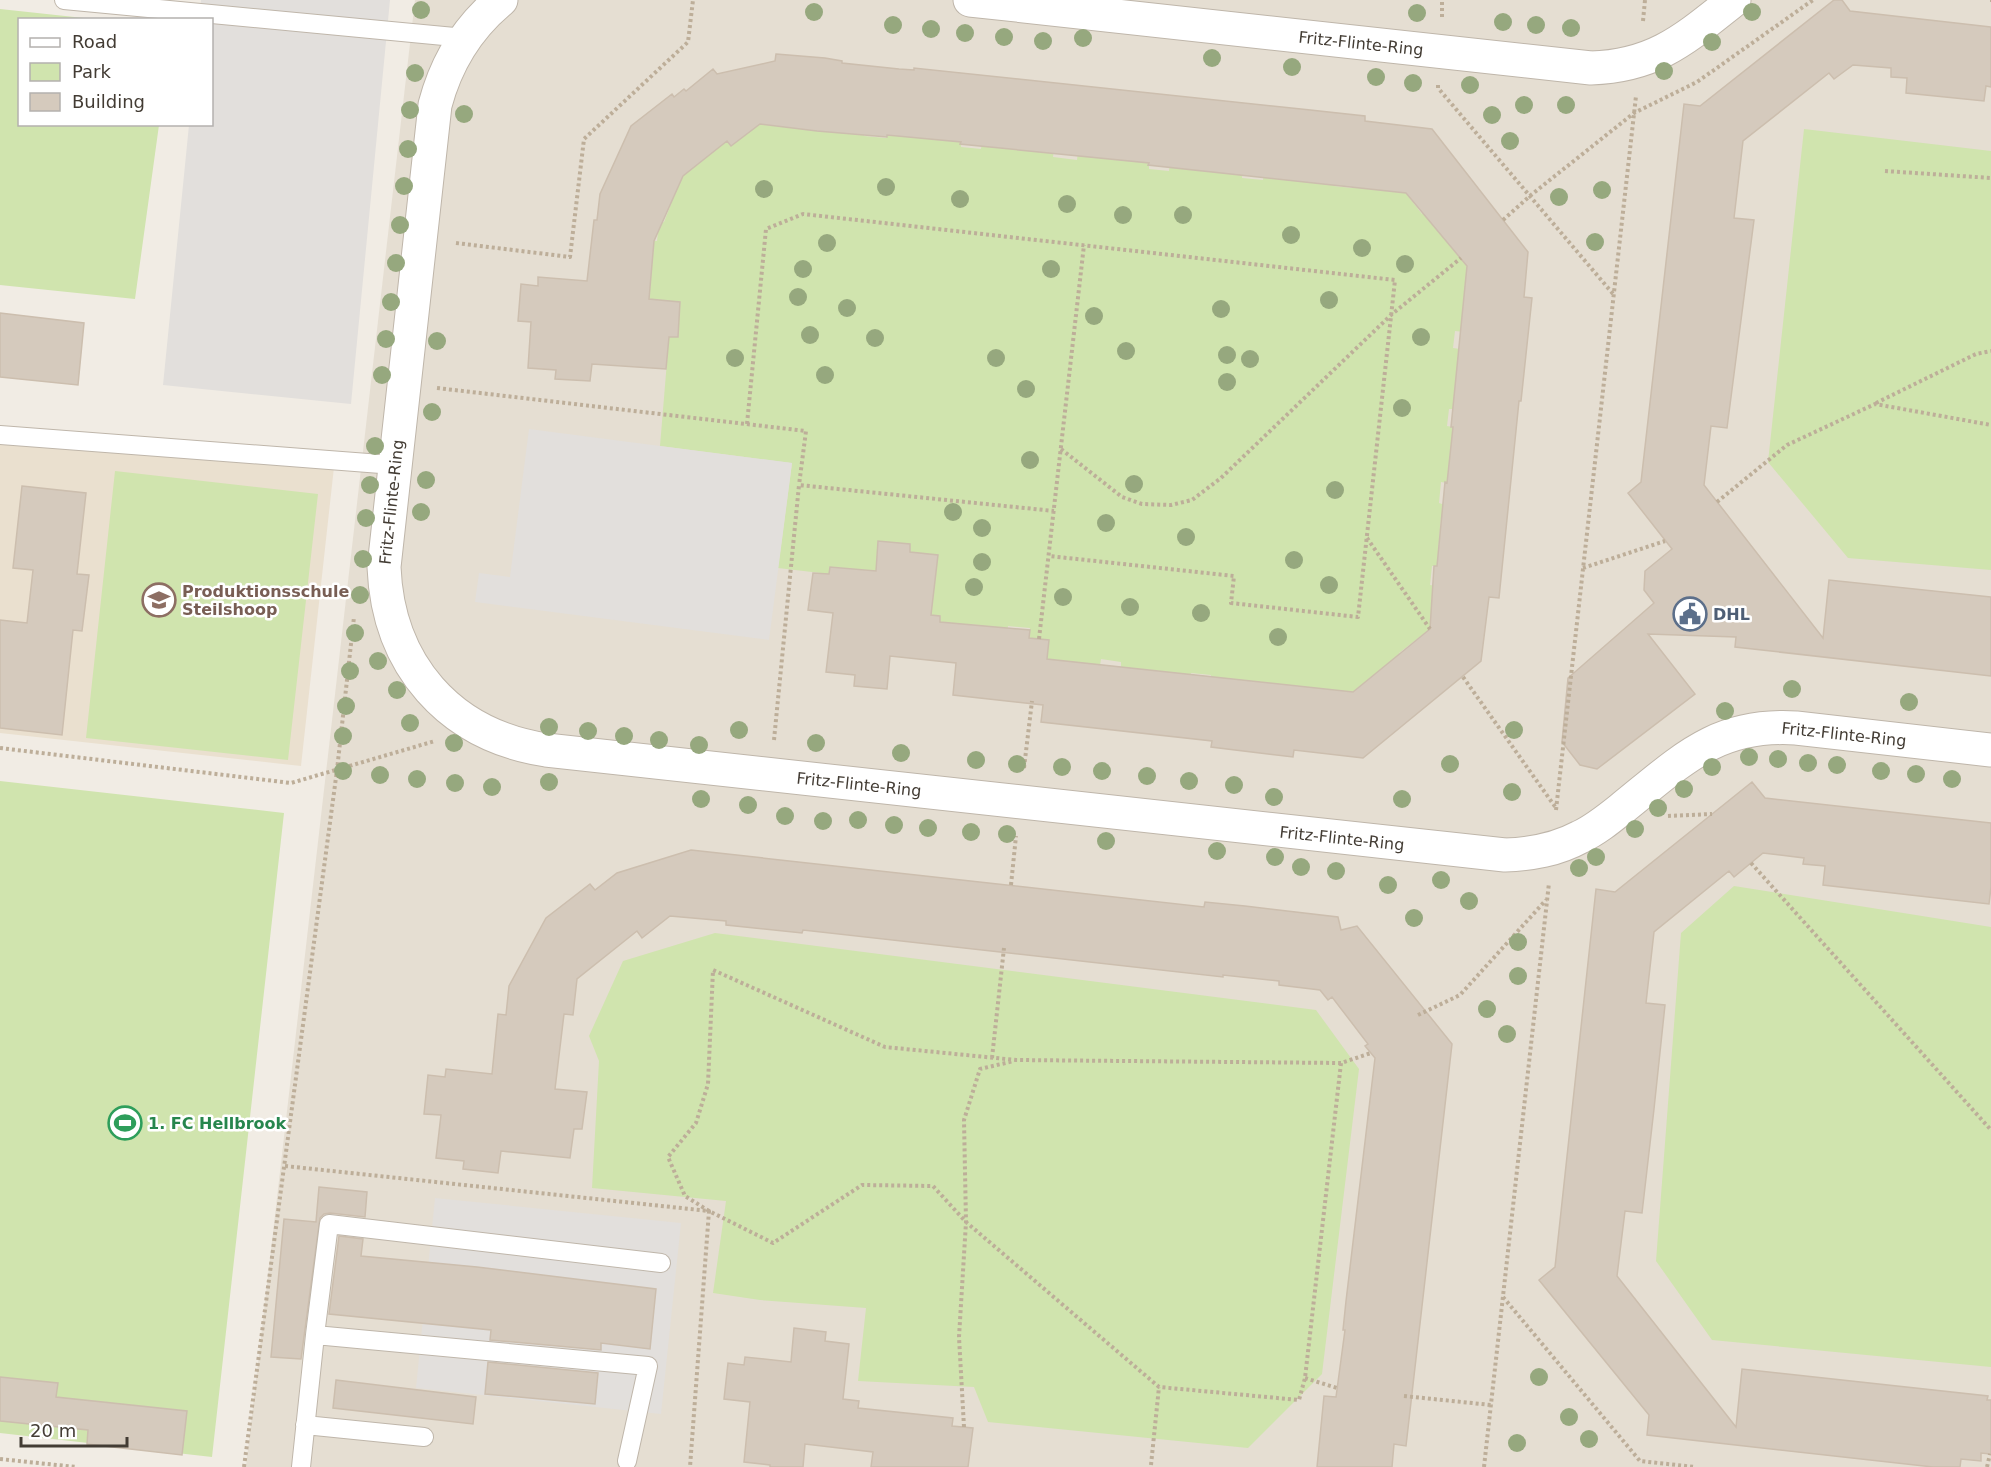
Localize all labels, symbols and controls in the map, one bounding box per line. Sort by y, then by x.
legend [18,18,213,126]
street label: Fritz-Flinte-Ring [1298,27,1424,60]
text: Road [72,31,117,52]
text: Park [72,61,111,82]
text: Building [72,91,145,112]
street label: Fritz-Flinte-Ring [375,439,408,565]
school or university icon: Produktionsschule Steilshoop [141,582,177,618]
place label: Produktionsschule Steilshoop [182,582,349,619]
public building icon: DHL [1672,596,1708,632]
place label: DHL [1713,605,1750,624]
street label: Fritz-Flinte-Ring [1781,718,1907,751]
street label: Fritz-Flinte-Ring [796,768,922,801]
street label: Fritz-Flinte-Ring [1279,822,1405,855]
sports icon: 1. FC Hellbrook [107,1105,143,1141]
place label: 1. FC Hellbrook [148,1114,287,1133]
scale bar [21,1410,128,1448]
text: 20 m [30,1420,76,1441]

